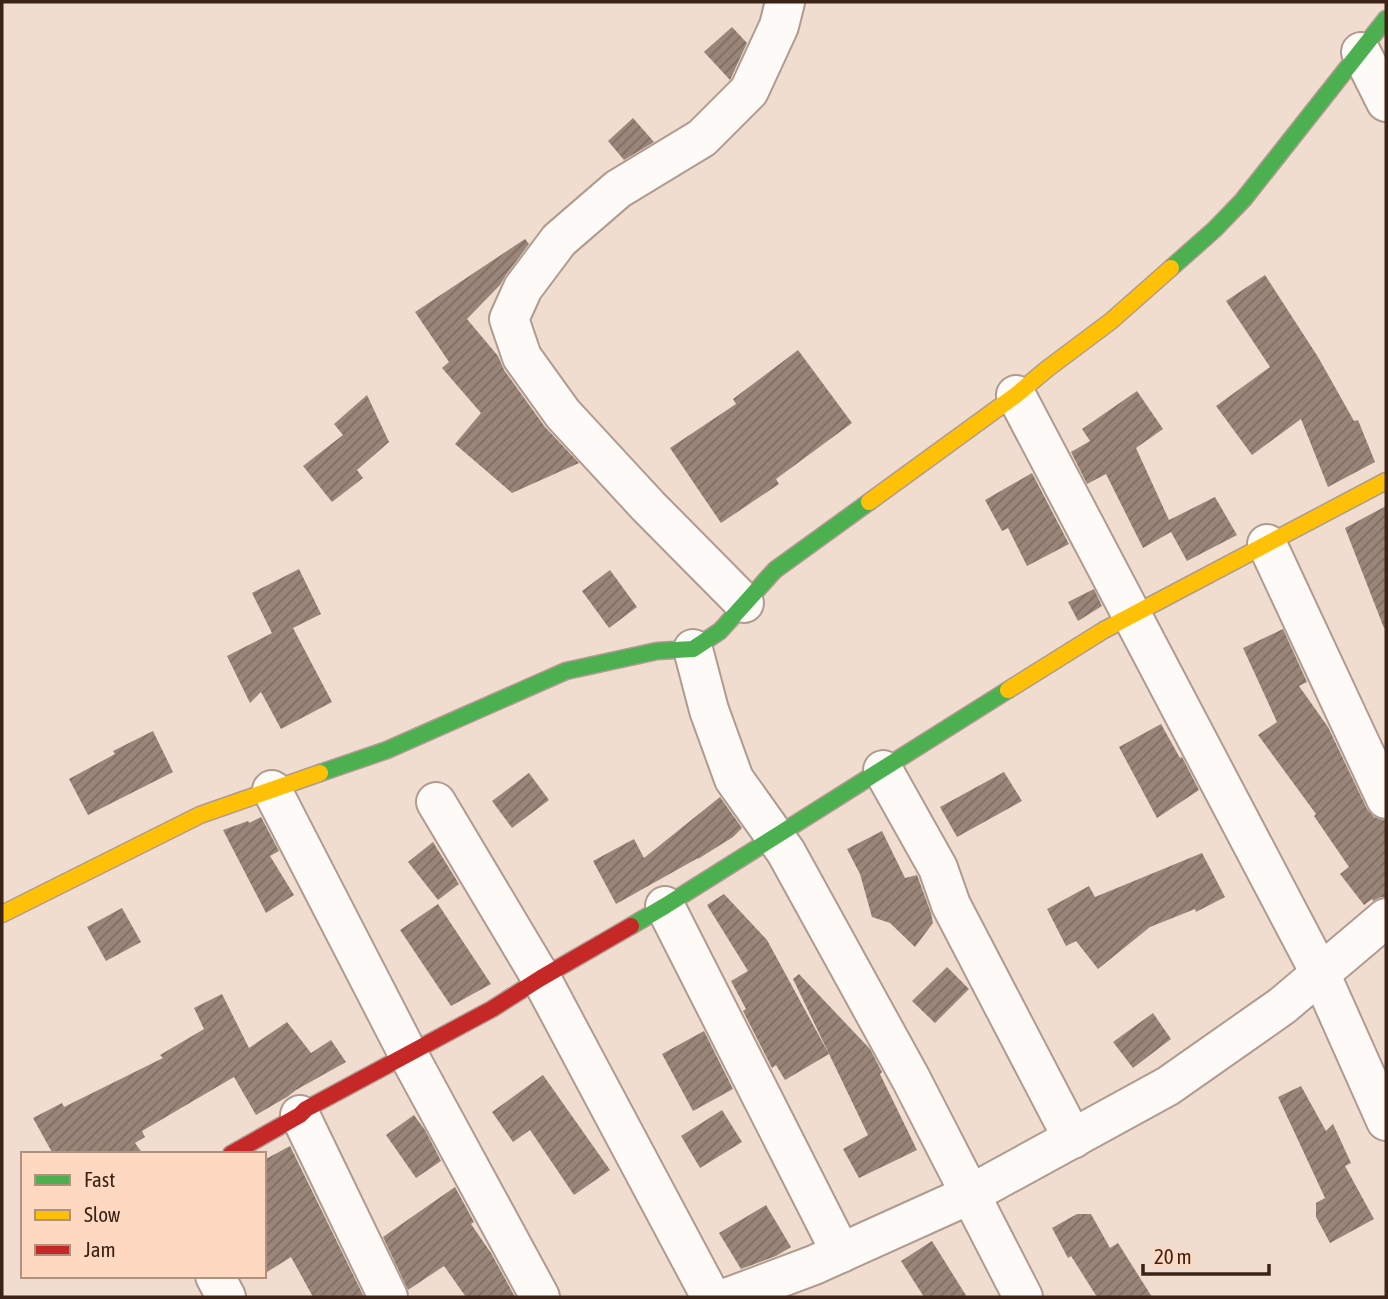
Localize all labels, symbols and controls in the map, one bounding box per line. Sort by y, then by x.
legend [21,1152,266,1278]
text: Fast [84,1167,115,1191]
text: Slow [84,1202,121,1226]
scale bar [1143,1232,1269,1276]
text: Jam [84,1237,116,1261]
text: 20 m [1154,1244,1192,1268]

